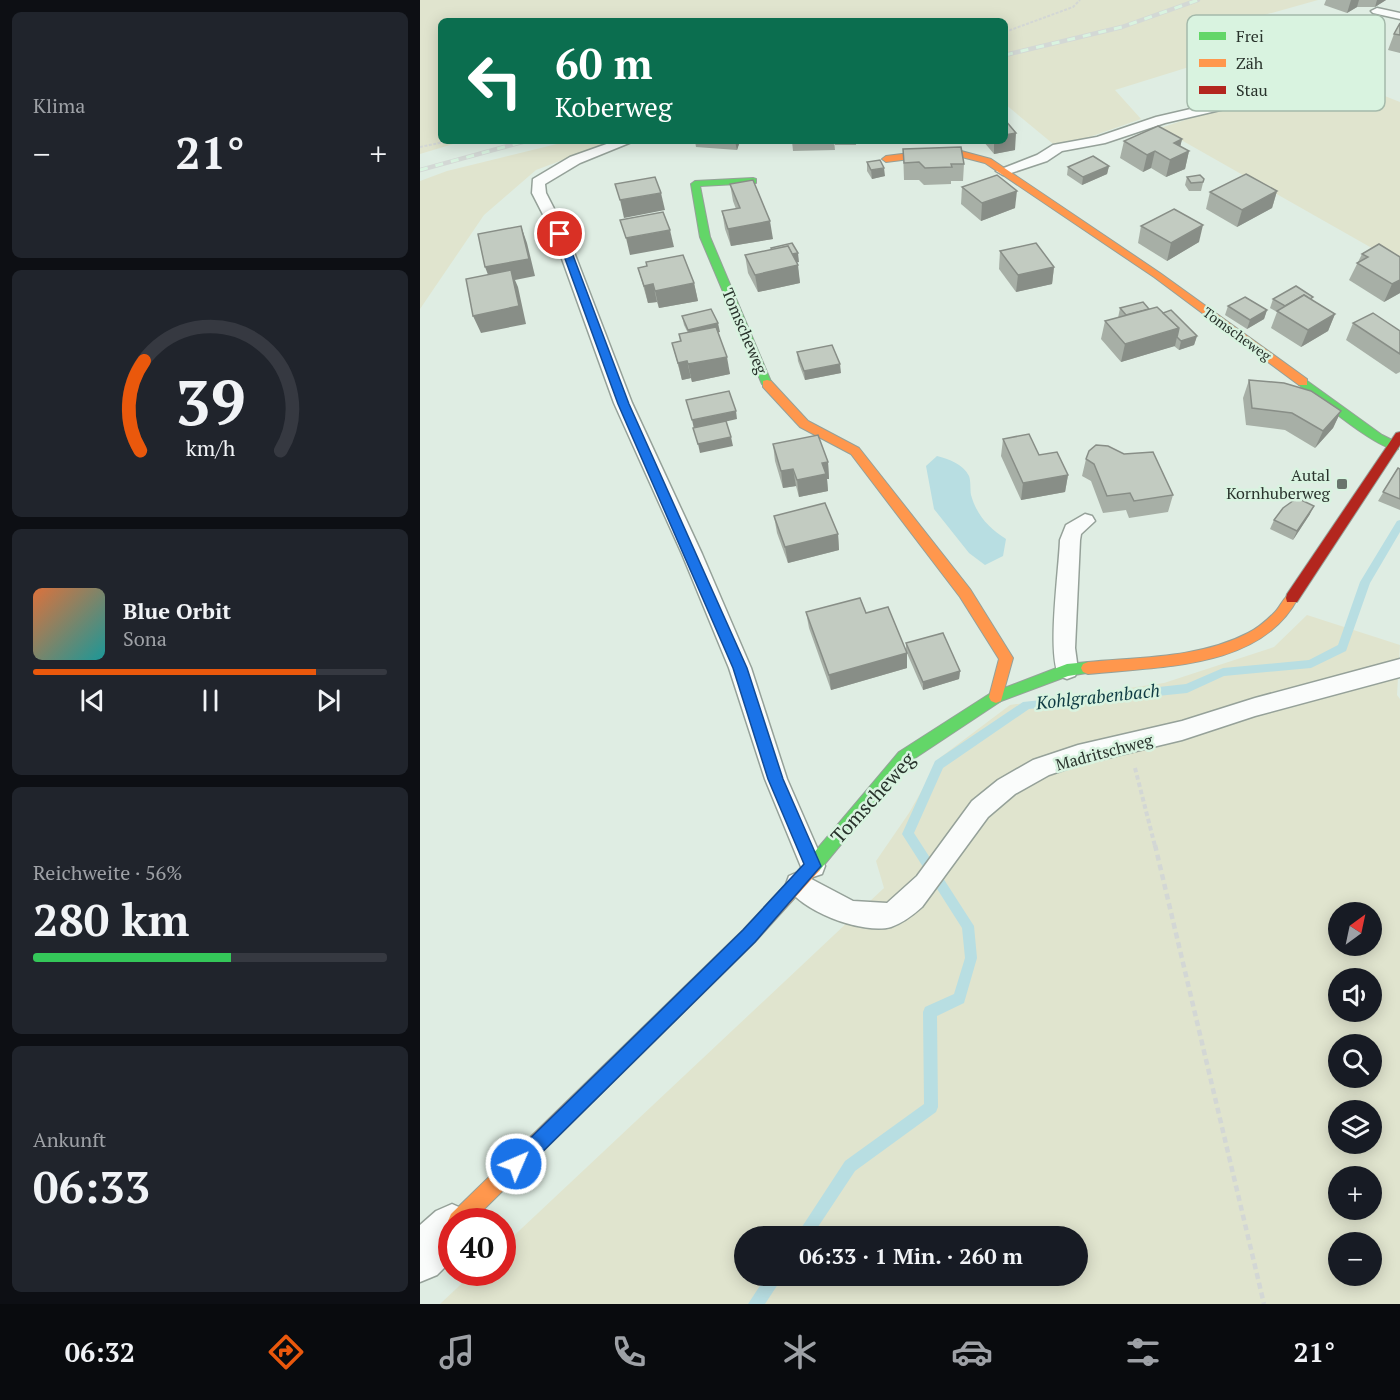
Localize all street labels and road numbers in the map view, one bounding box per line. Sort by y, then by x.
street label: Tomscheweg [717,285,773,378]
street label: Tomscheweg [1199,302,1276,365]
street label: Madritschweg [1053,728,1155,775]
street label: Tomscheweg [824,746,921,849]

